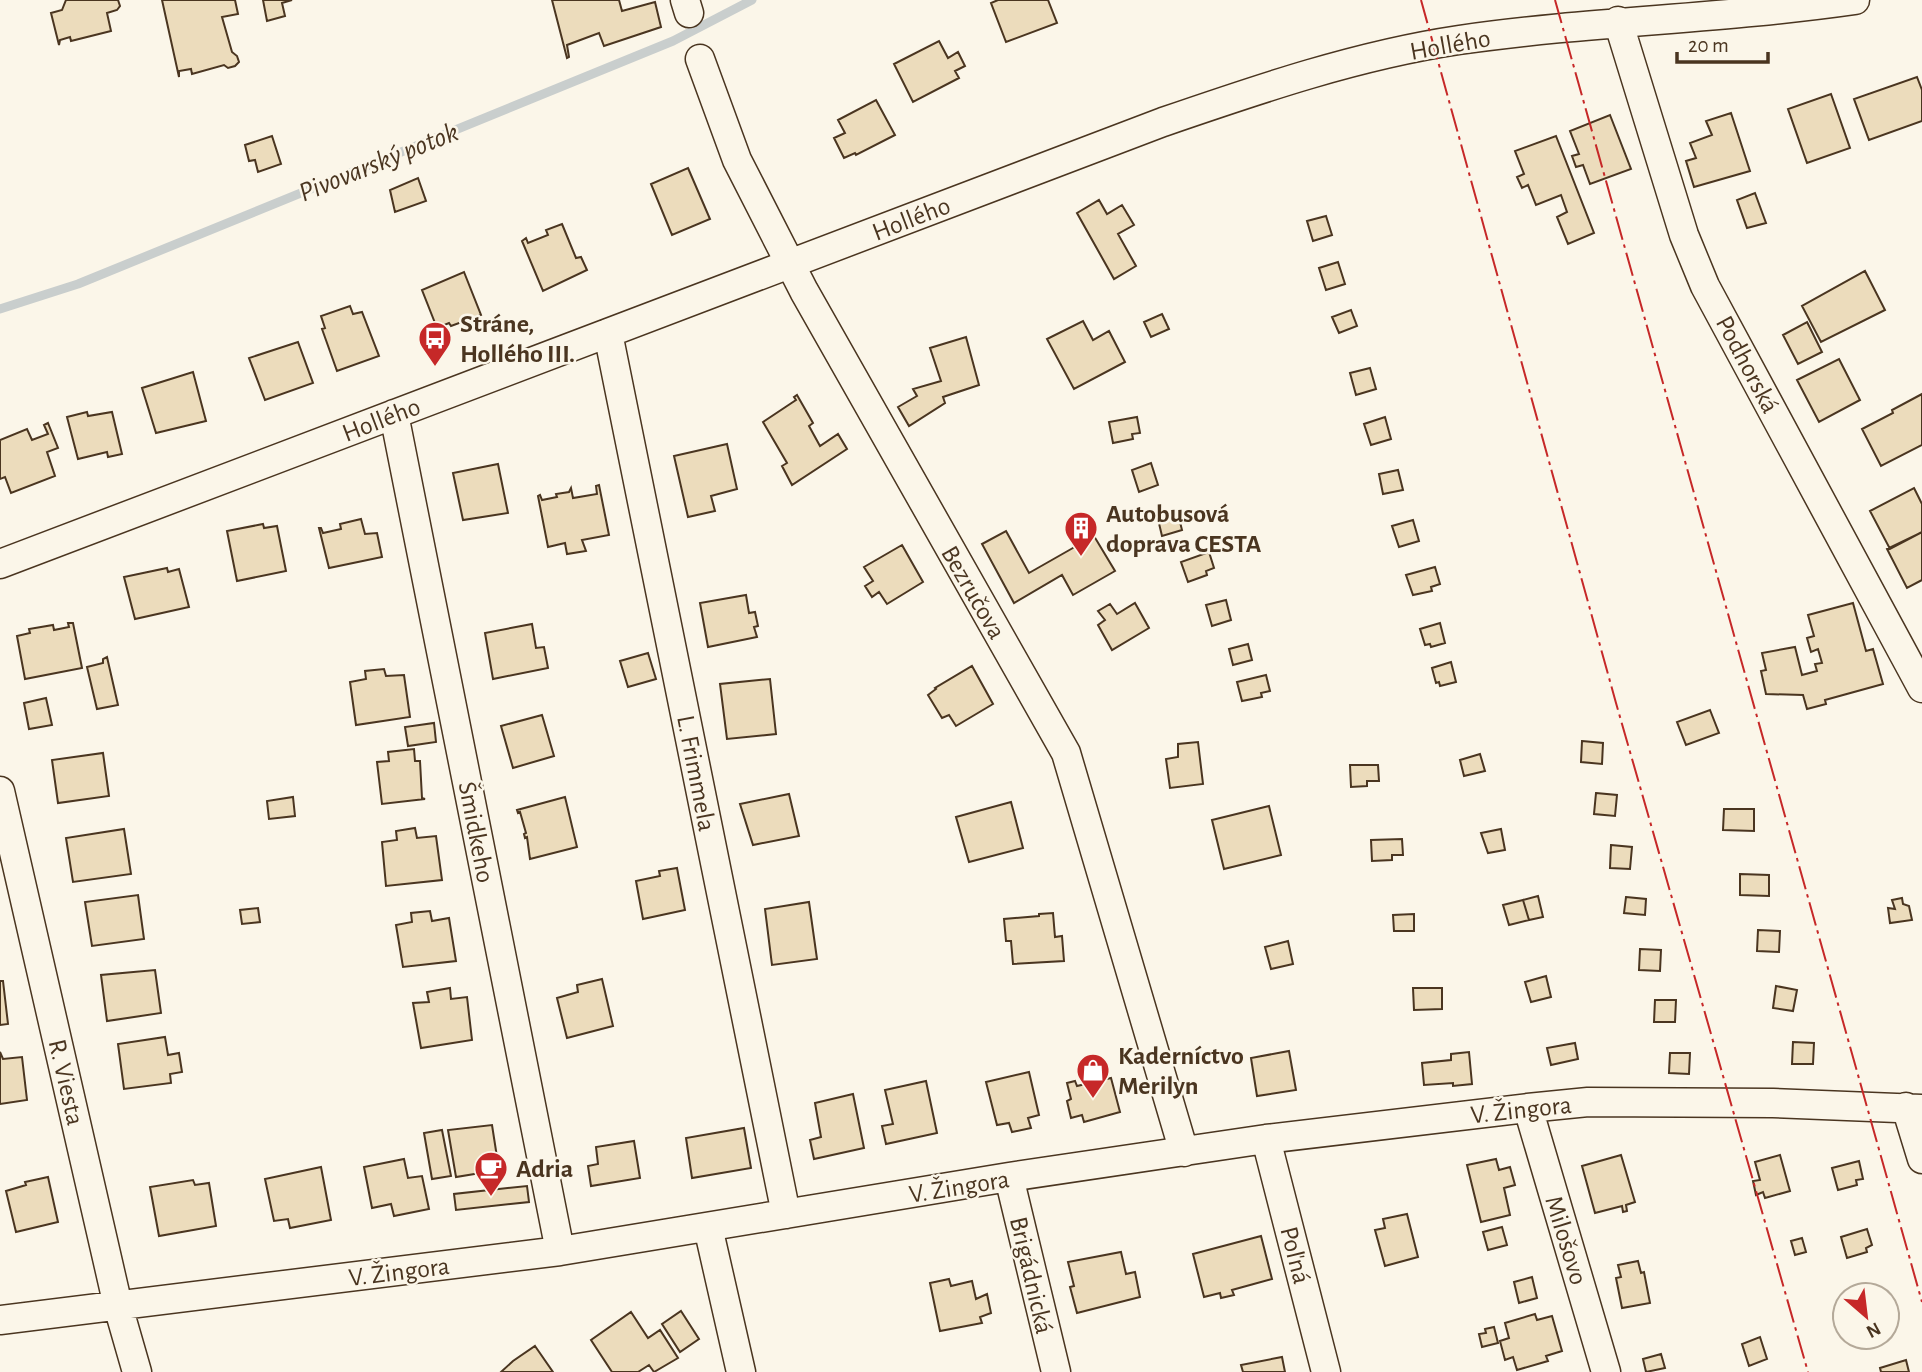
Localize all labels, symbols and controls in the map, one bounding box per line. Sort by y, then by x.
scale bar [1677,21,1768,65]
street label: Hollého [1408,25,1492,65]
text: 20 m [1688,35,1729,56]
water label: Pivovarský potok [295,118,462,208]
street label: Hollého [869,192,954,246]
place label: Stráne, Hollého III. [460,311,575,367]
street label: Podhorská [1711,312,1783,417]
bus stop icon: Stráne, Hollého III. [416,319,454,368]
street label: Hollého [339,393,424,447]
place label: Autobusová doprava CESTA [1106,501,1262,557]
building icon: Autobusová doprava CESTA [1062,509,1100,558]
street label: Bezručova [936,541,1010,644]
street label: L. Frimmela [672,713,720,834]
street label: Šmidkeho [453,779,500,885]
street label: R. Viesta [44,1037,89,1128]
place label: Kaderníctvo Merilyn [1118,1043,1244,1099]
shop icon: Kaderníctvo Merilyn [1074,1051,1112,1100]
street label: V. Žingora [1469,1091,1573,1128]
cafe icon: Adria [472,1149,510,1198]
place label: Adria [516,1156,573,1182]
street label: V. Žingora [907,1165,1011,1208]
street label: Milošovo [1540,1193,1592,1288]
street label: Brigádnická [1005,1214,1057,1336]
street label: Poľná [1275,1224,1315,1287]
street label: V. Žingora [347,1252,451,1291]
north arrow [1831,1281,1901,1351]
text: N [1863,1318,1884,1341]

